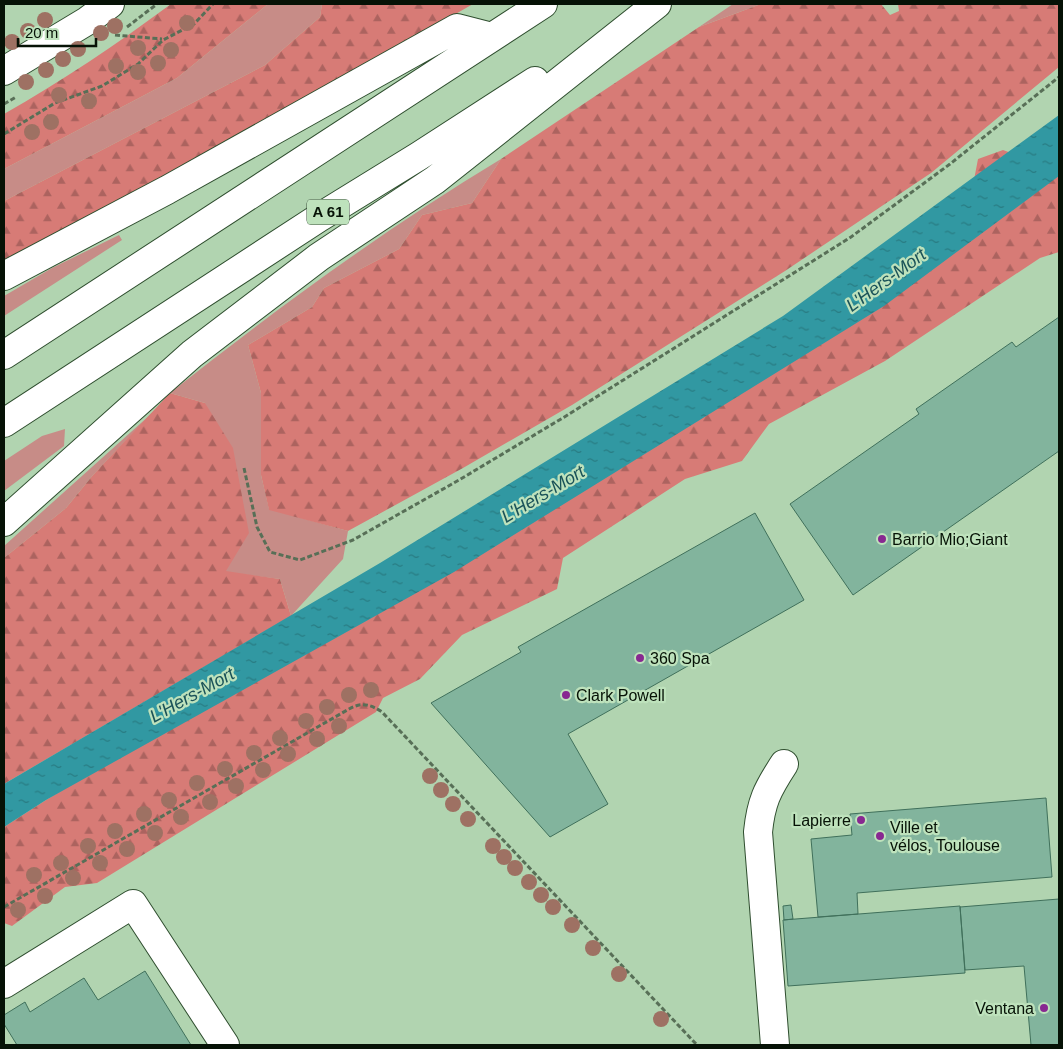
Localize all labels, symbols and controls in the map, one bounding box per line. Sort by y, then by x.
scale bar [18,15,95,47]
text: 20 m [25,24,58,41]
road number: A 61 [307,200,349,224]
water label: L'Hers-Mort [842,244,930,316]
water label: L'Hers-Mort [498,461,589,527]
place label: Barrio Mio;Giant [892,531,1008,548]
marker: Barrio Mio;Giant [876,533,888,545]
place label: 360 Spa [650,650,710,667]
marker: 360 Spa [634,652,646,664]
water label: L'Hers-Mort [146,663,239,726]
place label: Clark Powell [576,687,665,704]
marker: Clark Powell [560,689,572,701]
place label: Lapierre [792,812,851,829]
marker: Lapierre [855,814,867,826]
place label: Ville et vélos, Toulouse [890,819,1000,854]
marker: Ville et vélos, Toulouse [874,830,886,842]
place label: Ventana [975,1000,1034,1017]
marker: Ventana [1038,1002,1050,1014]

